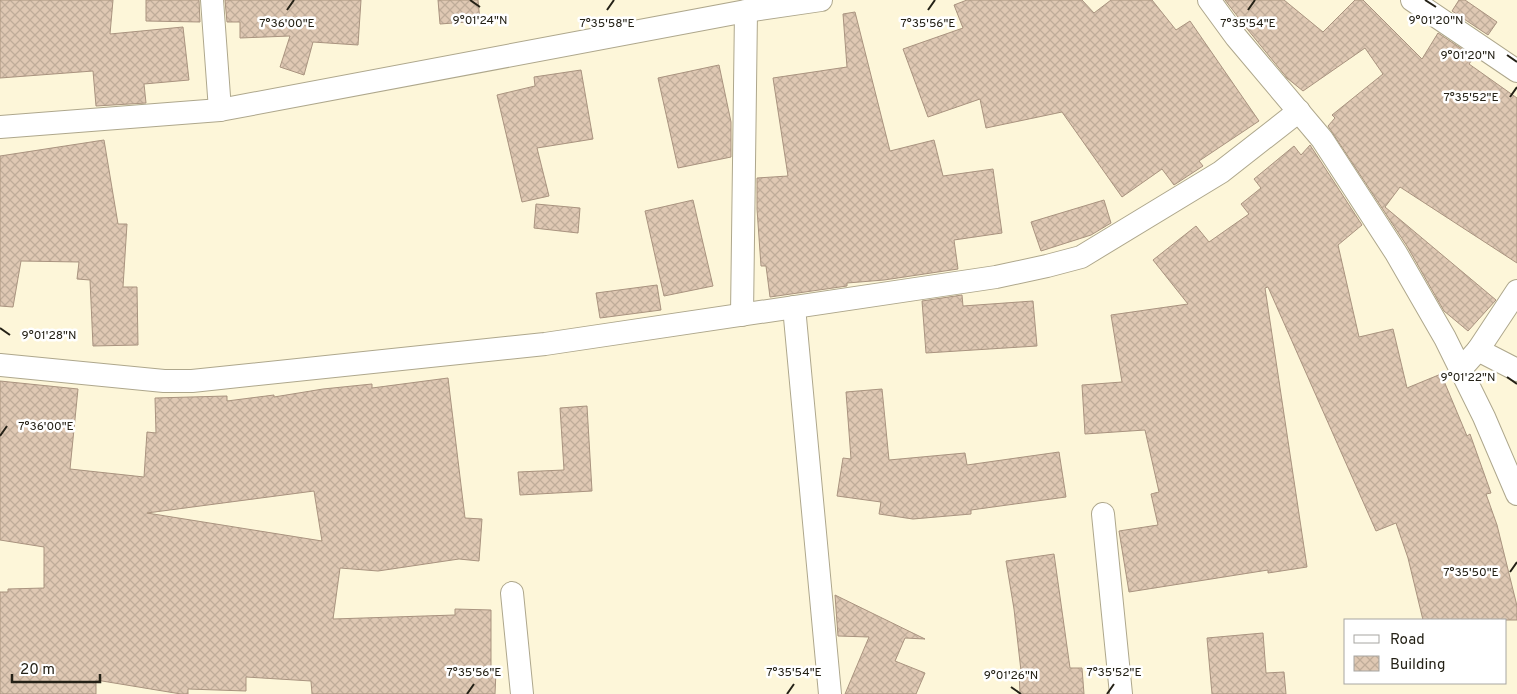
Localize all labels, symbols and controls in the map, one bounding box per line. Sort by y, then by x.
text: 9°01'24"N [453,13,507,29]
text: 9°01'20"N [1408,13,1464,29]
text: 7°36'00"E [259,16,315,32]
text: 7°35'58"E [579,16,635,32]
text: 7°35'56"E [900,16,956,32]
text: 7°35'54"E [1220,16,1276,32]
text: 9°01'20"N [1440,48,1496,64]
text: 7°35'52"E [1443,90,1499,106]
text: 9°01'28"N [22,328,76,344]
text: 9°01'22"N [1441,370,1495,386]
text: 7°36'00"E [18,419,74,435]
text: 7°35'50"E [1443,565,1499,581]
legend [1344,619,1507,684]
text: Road [1390,631,1425,650]
scale bar [12,652,100,684]
text: Building [1390,656,1445,675]
text: 20 m [20,661,55,680]
text: 7°35'56"E [446,665,502,681]
text: 7°35'54"E [766,665,822,681]
text: 7°35'52"E [1086,665,1142,681]
text: 9°01'26"N [984,668,1038,684]

